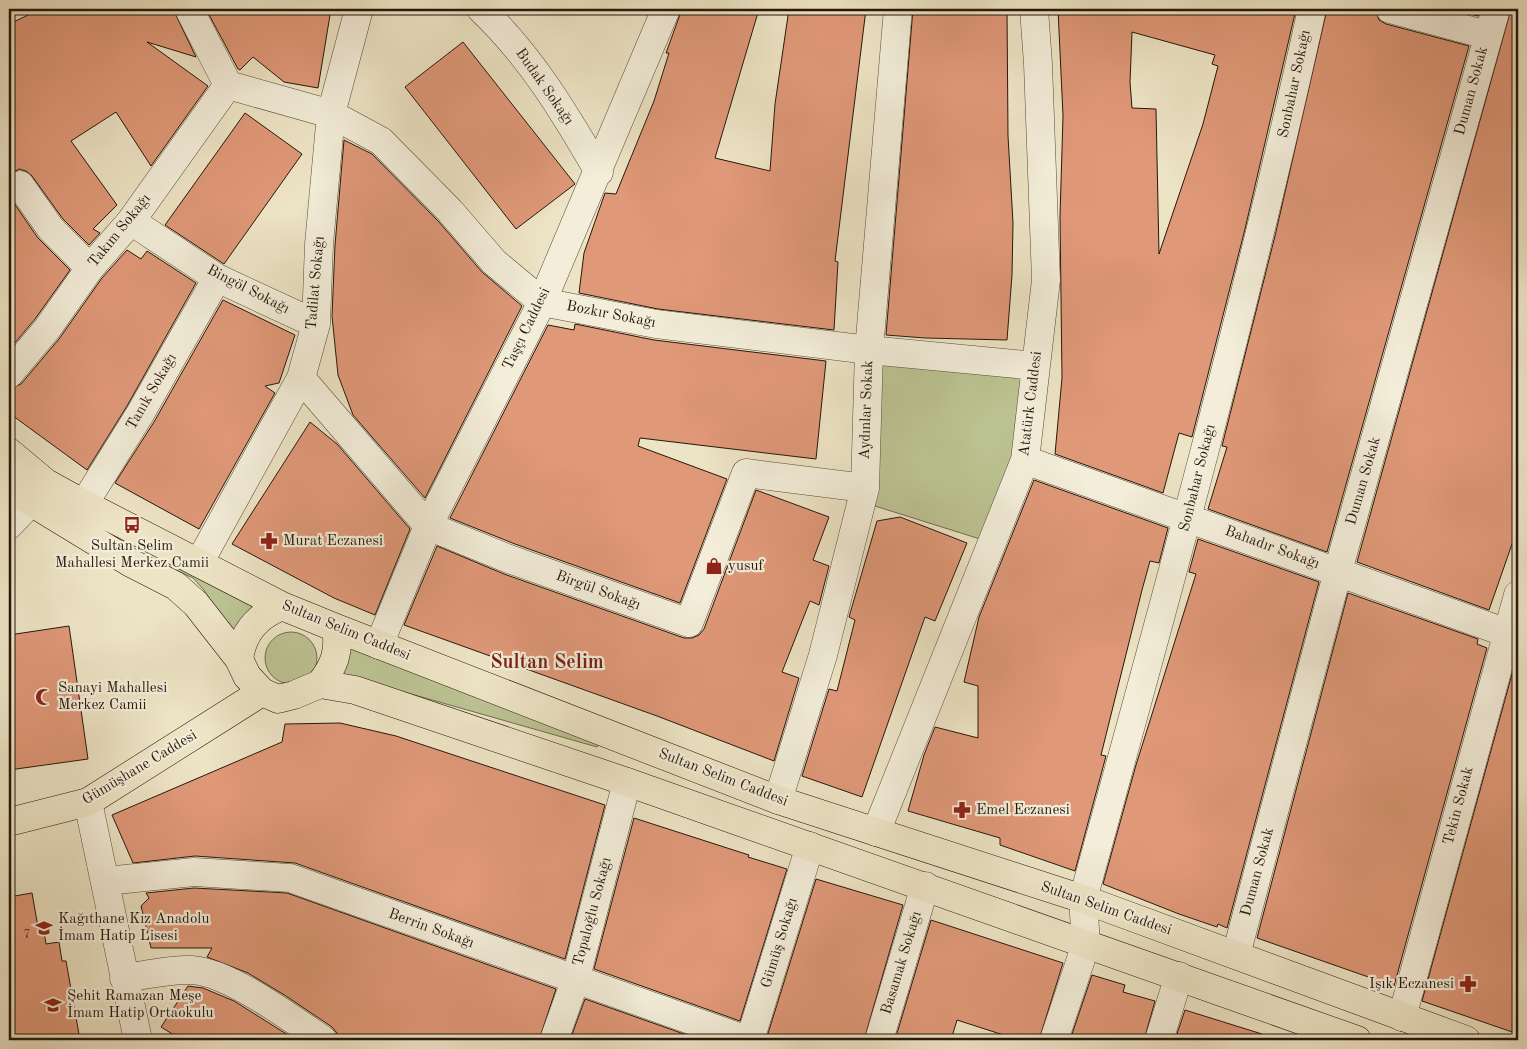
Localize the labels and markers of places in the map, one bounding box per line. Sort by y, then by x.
bus stop icon: Sultan Selim Mahallesi Merkez Camii [122,515,142,535]
pharmacy icon: Murat Eczanesi [259,531,279,551]
place label: Murat Eczanesi [283,534,383,549]
place label: Sultan Selim Mahallesi Merkez Camii [55,539,209,571]
shop icon: yusuf [704,556,724,576]
place label: yusuf [728,559,764,574]
place label: Sanayi Mahallesi Merkez Camii [58,681,167,713]
mosque icon: Sanayi Mahallesi Merkez Camii [34,687,54,707]
pharmacy icon: Emel Eczanesi [952,800,972,820]
place label: Emel Eczanesi [976,803,1070,818]
place label: Kağıthane Kız Anadolu İmam Hatip Lisesi [58,912,209,944]
school or university icon: Kağıthane Kız Anadolu İmam Hatip Lisesi [34,918,54,938]
pharmacy icon: Işık Eczanesi [1458,974,1478,994]
place label: Işık Eczanesi [1369,977,1454,992]
place label: Şehit Ramazan Meşe İmam Hatip Ortaokulu [67,989,213,1021]
school or university icon: Şehit Ramazan Meşe İmam Hatip Ortaokulu [43,995,63,1015]

